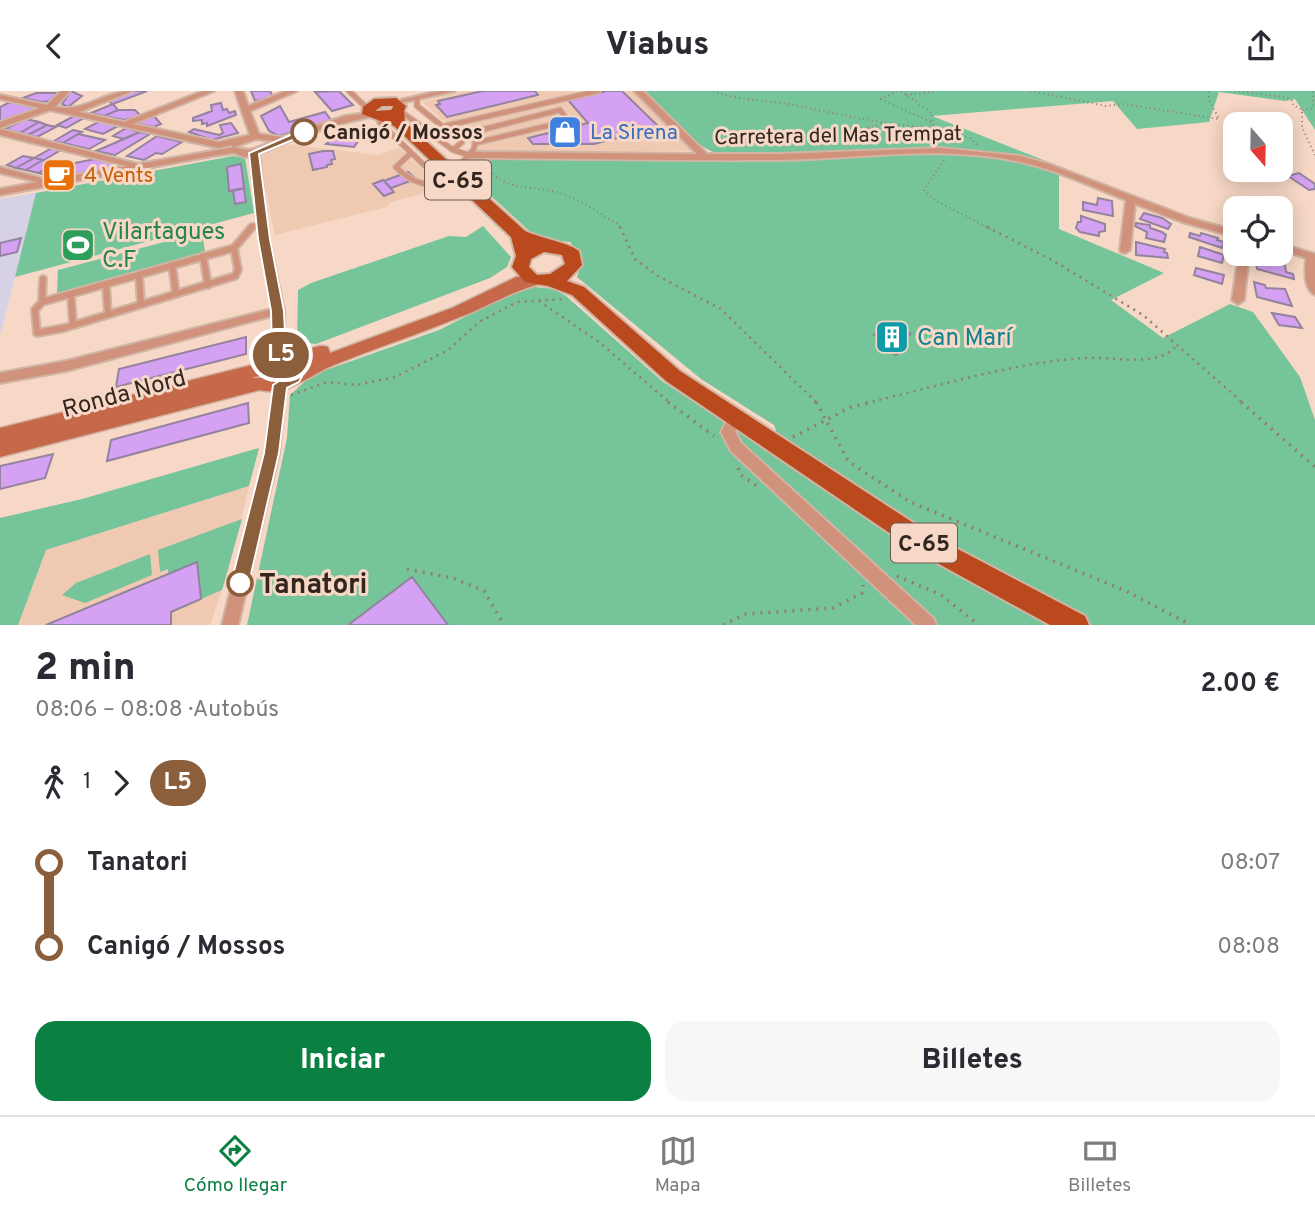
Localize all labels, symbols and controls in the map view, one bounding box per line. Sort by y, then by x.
text: Viabus [606,26,709,66]
icon: back [35,27,73,65]
icon: share [1242,27,1280,65]
north arrow [1223,112,1293,182]
map controls [1223,112,1293,266]
shop icon: La Sirena [546,113,584,151]
marker: Canigó / Mossos [291,119,317,145]
place label: Canigó / Mossos [323,120,483,147]
place label: La Sirena [590,120,678,147]
street label: Carretera del Mas Trempat [714,121,962,152]
cafe icon: 4 Vents [40,156,78,194]
road number: C-65 [425,160,491,199]
place label: 4 Vents [84,163,153,190]
button: locate [1223,196,1293,266]
place label: Vilartagues C.F [102,218,225,276]
sports icon: Vilartagues C.F [59,226,97,264]
building icon: Can Marí [873,318,911,356]
place label: Can Marí [917,324,1013,354]
line badge: L5 [250,332,312,378]
text: L5 [267,340,295,370]
street label: Ronda Nord [59,364,190,426]
road number: C-65 [891,523,957,563]
place label: Tanatori [259,568,367,604]
marker: Tanatori [227,570,253,596]
text: 2 min [35,645,136,694]
text: 2.00 € [1200,668,1280,701]
text: 08:06 – 08:08 · Autobús [35,696,279,725]
icon: walk [35,764,73,802]
icon: forward [102,764,140,802]
text: 1 [83,768,92,797]
text: L5 [164,768,192,798]
text: Tanatori [87,847,188,880]
text: 08:07 [1220,849,1280,878]
text: Canigó / Mossos [87,931,285,964]
text: 08:08 [1217,933,1280,962]
button: Iniciar [35,1021,651,1101]
button: Billetes [665,1021,1280,1101]
tab: Cómo llegar [184,1132,287,1198]
tab: Mapa [655,1132,701,1198]
tab: Billetes [1068,1132,1131,1198]

